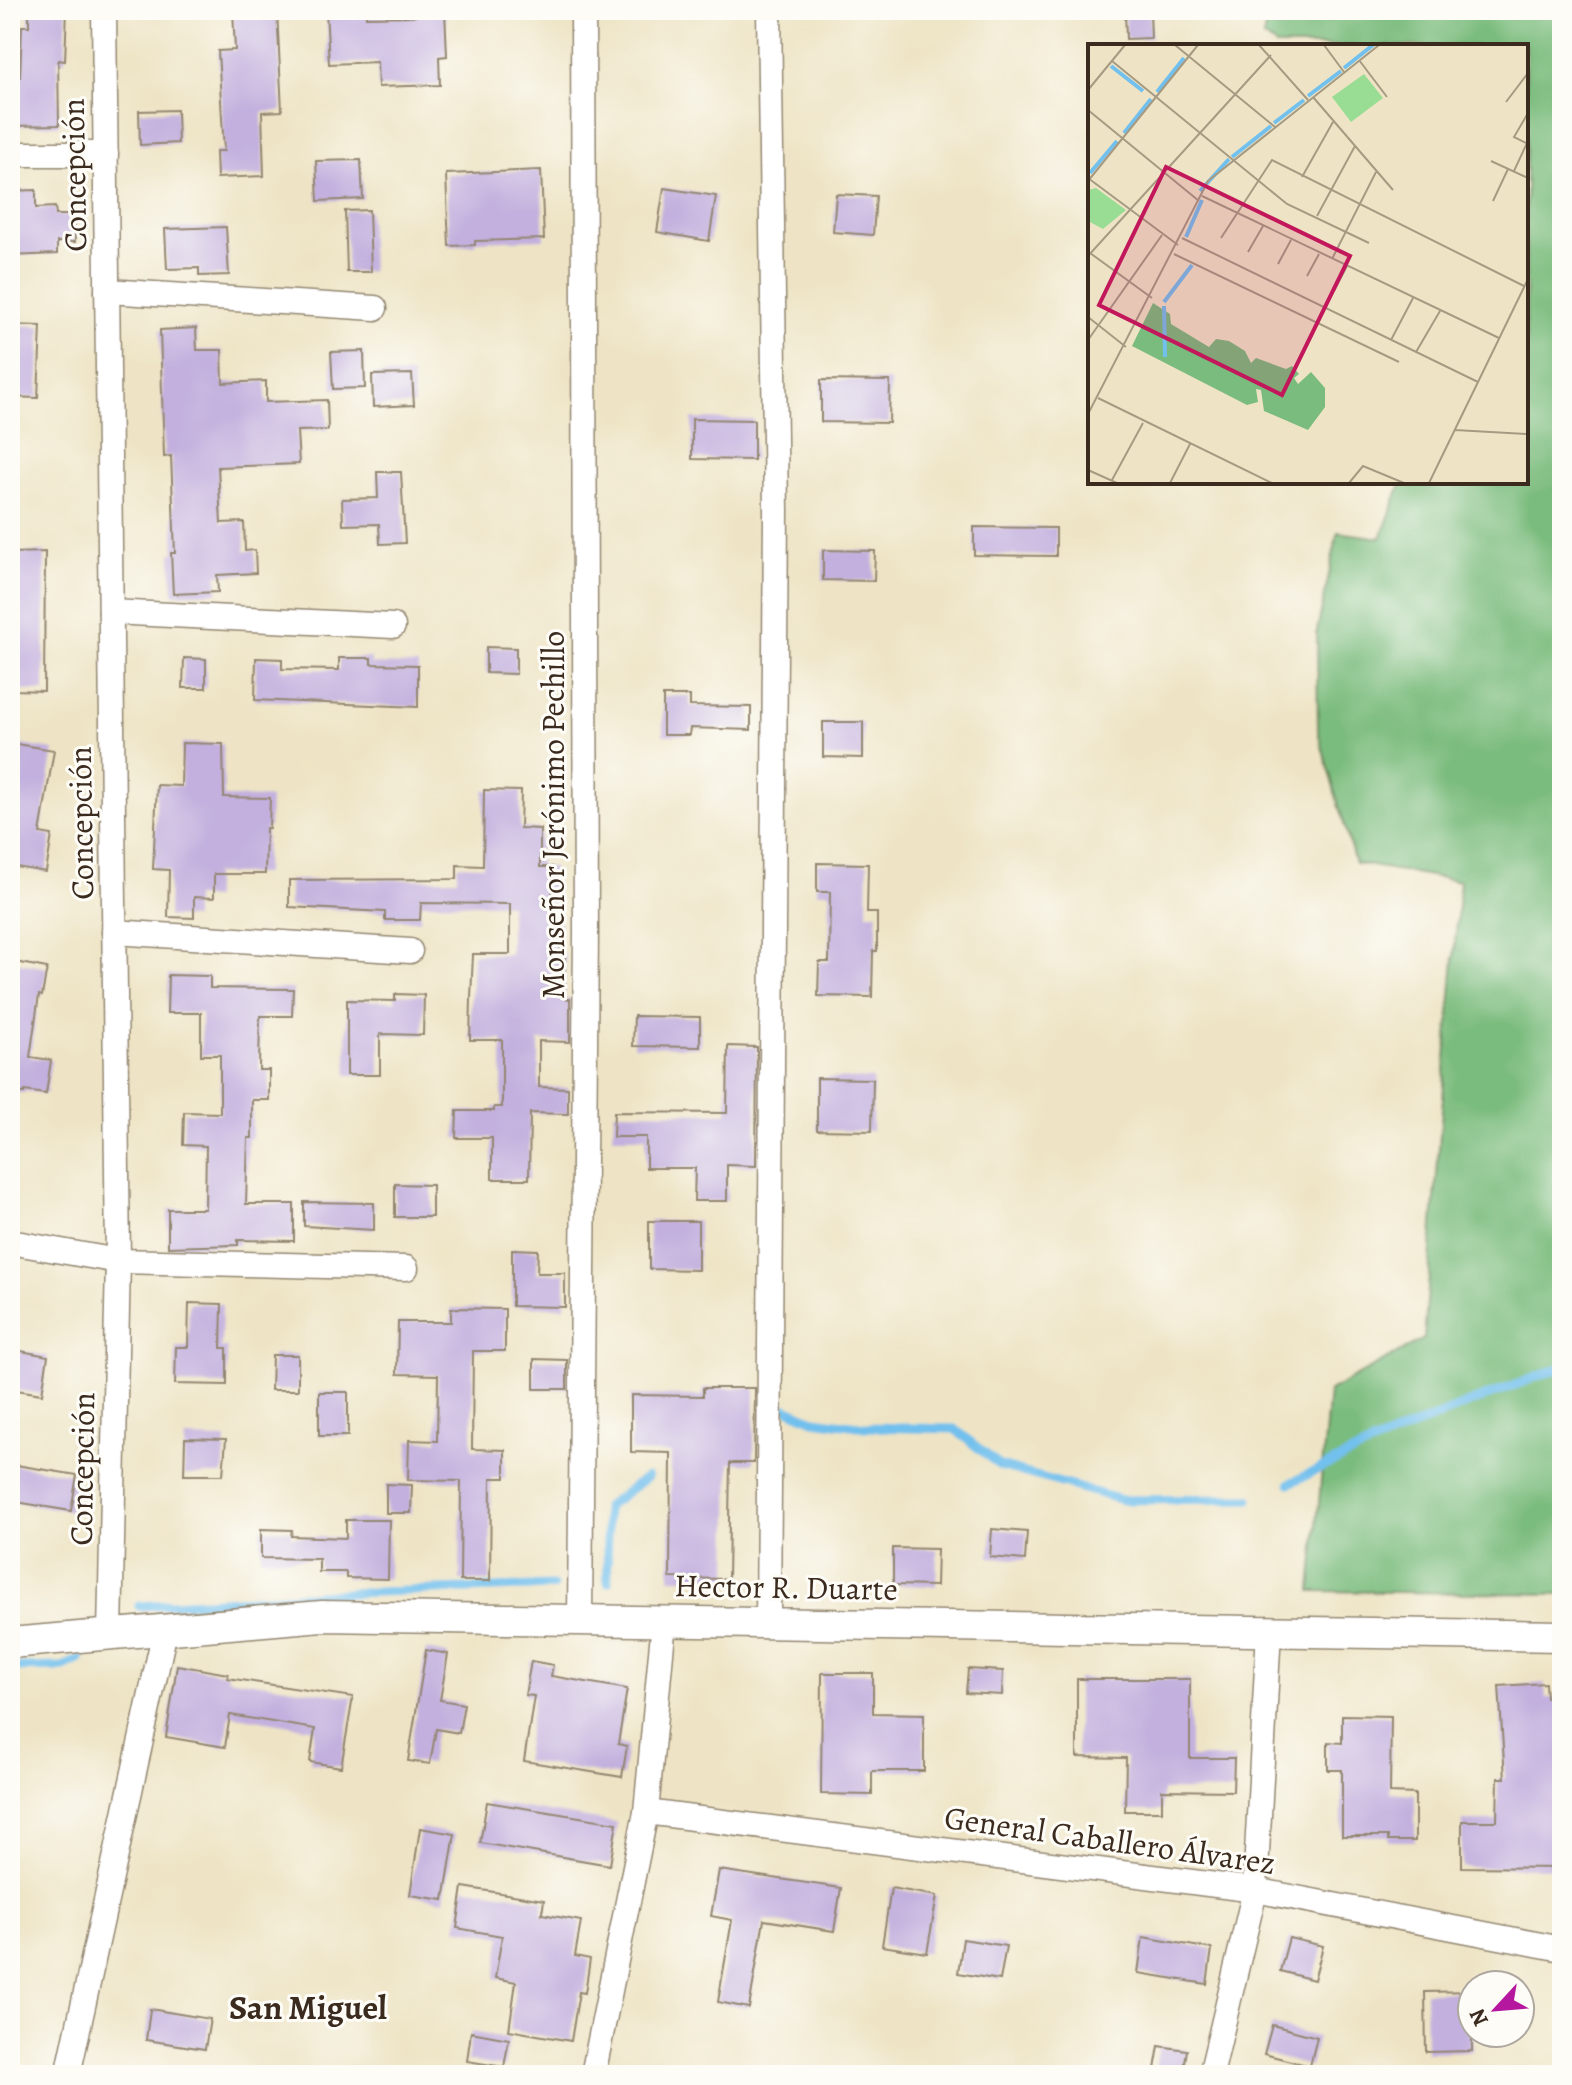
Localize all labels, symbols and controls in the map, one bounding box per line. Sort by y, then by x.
inset map [1088,44,1528,484]
street label: Concepción [51,98,97,252]
street label: Monseñor Jerónimo Pechillo [531,631,575,999]
street label: Concepción [58,746,104,900]
street label: Concepción [59,1392,105,1546]
street label: Hector R. Duarte [674,1563,898,1611]
street label: General Caballero Álvarez [942,1795,1278,1885]
north arrow [1456,1969,1536,2049]
district label: San Miguel [229,1984,387,2031]
text: N [1462,2004,1496,2031]

